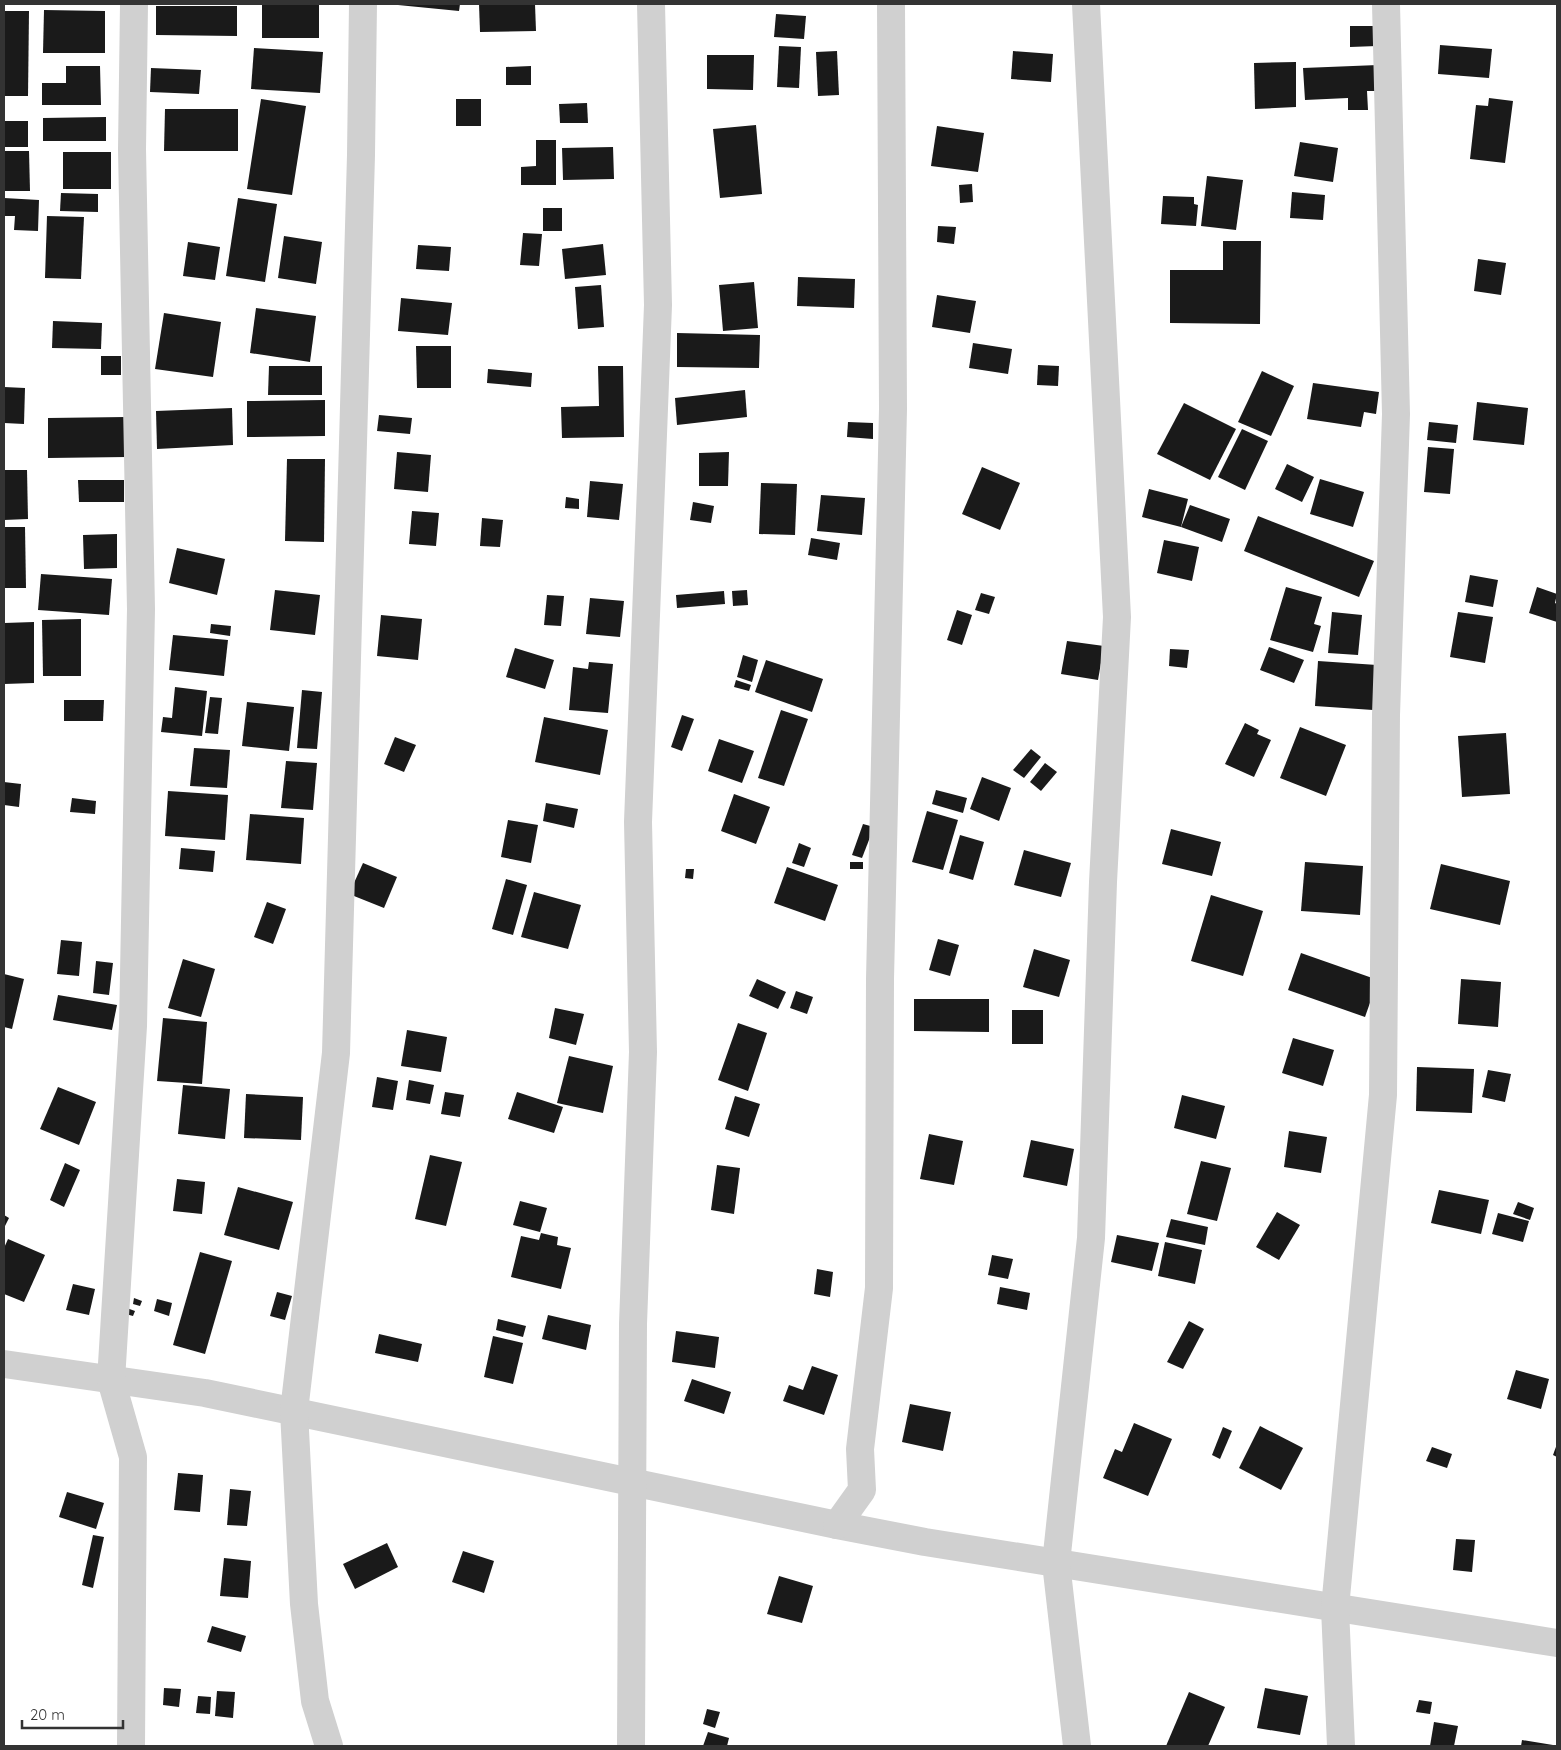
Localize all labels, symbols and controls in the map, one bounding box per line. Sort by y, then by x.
scale bar [22,1698,124,1730]
text: 20 m [30,1705,65,1724]

